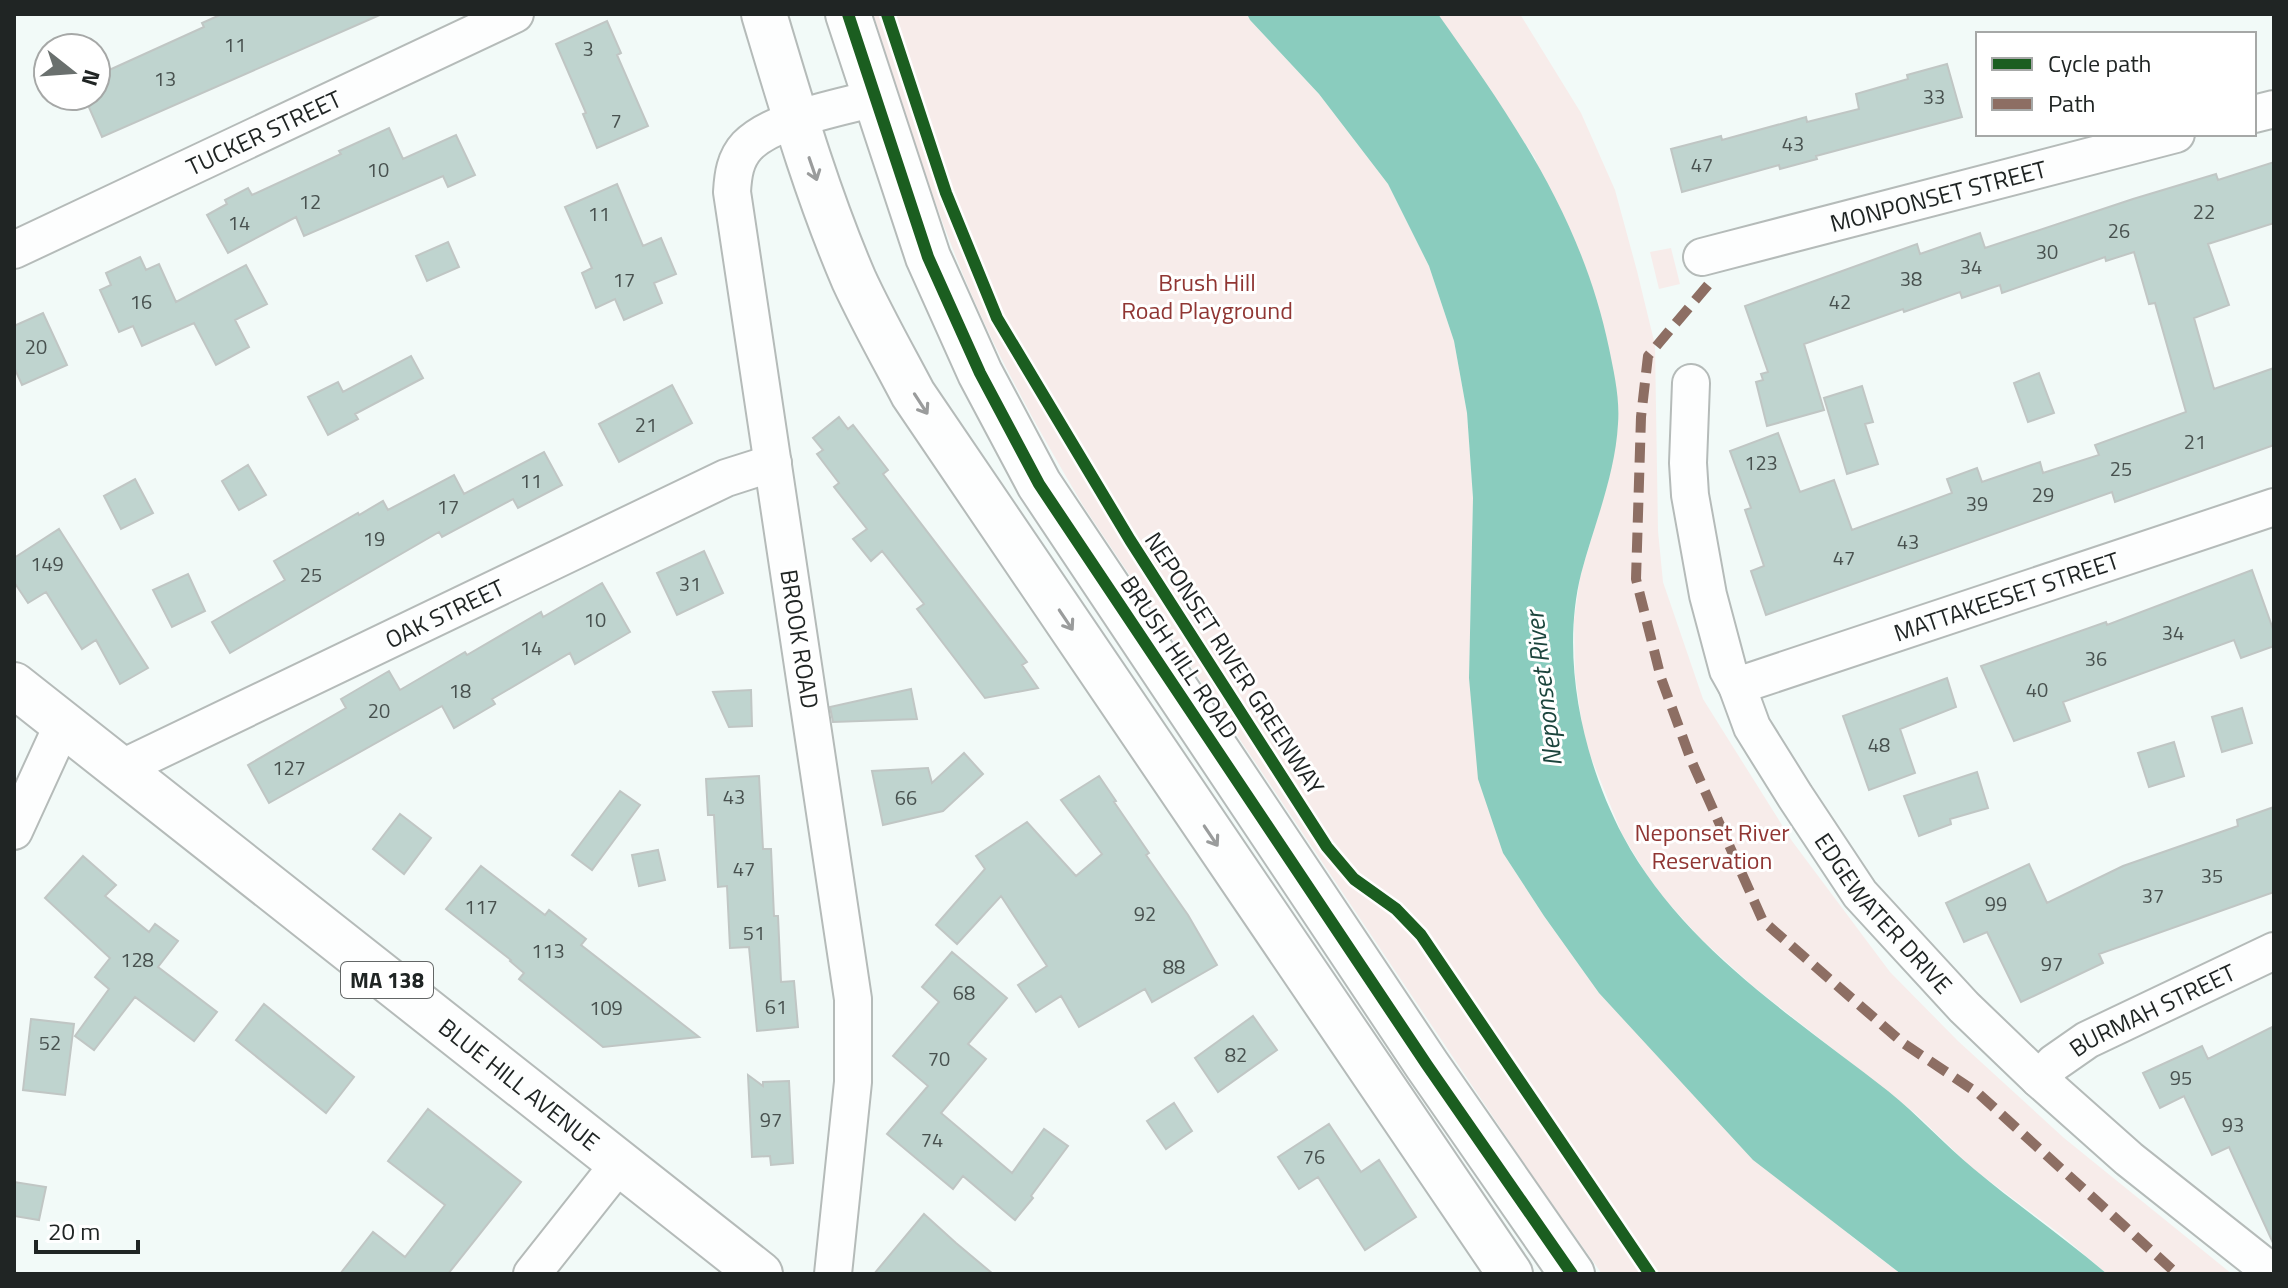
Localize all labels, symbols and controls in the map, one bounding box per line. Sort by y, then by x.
house number: 11 [224,29,246,60]
north arrow [32,32,112,112]
legend [1976,32,2256,136]
house number: 3 [582,33,594,64]
text: Cycle path [2048,45,2151,81]
house number: 13 [154,63,176,94]
text: N [73,66,110,90]
street label: TUCKER STREET [180,80,348,184]
house number: 33 [1923,81,1945,112]
text: Path [2048,85,2095,121]
house number: 7 [610,105,622,136]
house number: 43 [1782,128,1804,159]
house number: 47 [1691,149,1713,180]
street label: MONPONSET STREET [1826,150,2051,241]
house number: 10 [367,154,389,185]
one-way arrow [806,156,821,181]
house number: 12 [299,186,321,217]
house number: 22 [2193,196,2215,227]
house number: 11 [588,198,610,229]
house number: 14 [228,207,250,238]
house number: 26 [2108,215,2130,246]
house number: 30 [2036,236,2058,267]
house number: 34 [1960,251,1982,282]
house number: 38 [1900,263,1922,294]
house number: 17 [613,264,635,295]
park label: Brush Hill Road Playground [1121,264,1293,328]
house number: 16 [130,286,152,317]
house number: 42 [1829,286,1851,317]
house number: 20 [25,331,47,362]
one-way arrow [912,393,929,415]
house number: 21 [635,409,657,440]
house number: 21 [2184,426,2206,457]
house number: 123 [1744,447,1778,478]
house number: 25 [2110,453,2132,484]
house number: 11 [520,465,542,496]
house number: 29 [2032,479,2054,510]
house number: 39 [1966,488,1988,519]
house number: 17 [437,491,459,522]
house number: 19 [363,523,385,554]
street label: NEPONSET RIVER GREENWAY [1136,524,1334,802]
house number: 43 [1897,526,1919,557]
house number: 47 [1833,542,1855,573]
street label: MATTAKEESET STREET [1889,542,2124,651]
house number: 149 [30,548,64,579]
house number: 25 [300,559,322,590]
street label: BROOK ROAD [771,567,829,711]
house number: 31 [679,568,701,599]
street label: BRUSH HILL ROAD [1112,568,1248,746]
street label: OAK STREET [379,569,511,657]
house number: 10 [584,604,606,635]
water label: Neponset River [1514,606,1572,769]
one-way arrow [1057,609,1074,631]
house number: 34 [2162,617,2184,648]
house number: 14 [520,632,542,663]
house number: 36 [2085,643,2107,674]
house number: 40 [2026,674,2048,705]
house number: 18 [449,675,471,706]
house number: 20 [368,695,390,726]
house number: 48 [1868,729,1890,760]
house number: 127 [272,752,306,783]
house number: 43 [723,781,745,812]
house number: 66 [895,782,917,813]
park label: Neponset River Reservation [1634,814,1790,878]
one-way arrow [1203,824,1219,846]
street label: EDGEWATER DRIVE [1806,825,1961,1002]
house number: 47 [733,853,755,884]
house number: 35 [2201,860,2223,891]
house number: 37 [2142,880,2164,911]
house number: 99 [1985,888,2007,919]
house number: 117 [464,891,498,922]
house number: 92 [1134,898,1156,929]
house number: 51 [743,917,765,948]
house number: 113 [531,935,565,966]
house number: 128 [120,944,154,975]
house number: 97 [2041,948,2063,979]
house number: 88 [1163,951,1185,982]
street label: BURMAH STREET [2062,954,2242,1065]
road number: MA 138 [341,962,433,998]
house number: 68 [953,977,975,1008]
house number: 61 [765,991,787,1022]
house number: 109 [589,992,623,1023]
street label: BLUE HILL AVENUE [431,1009,608,1159]
house number: 52 [39,1027,61,1058]
house number: 82 [1225,1039,1247,1070]
house number: 70 [928,1043,950,1074]
house number: 95 [2170,1062,2192,1093]
house number: 97 [760,1104,782,1135]
house number: 93 [2222,1109,2244,1140]
house number: 74 [921,1124,943,1155]
house number: 76 [1303,1141,1325,1172]
scale bar [36,1204,138,1254]
text: 20 m [48,1213,100,1249]

